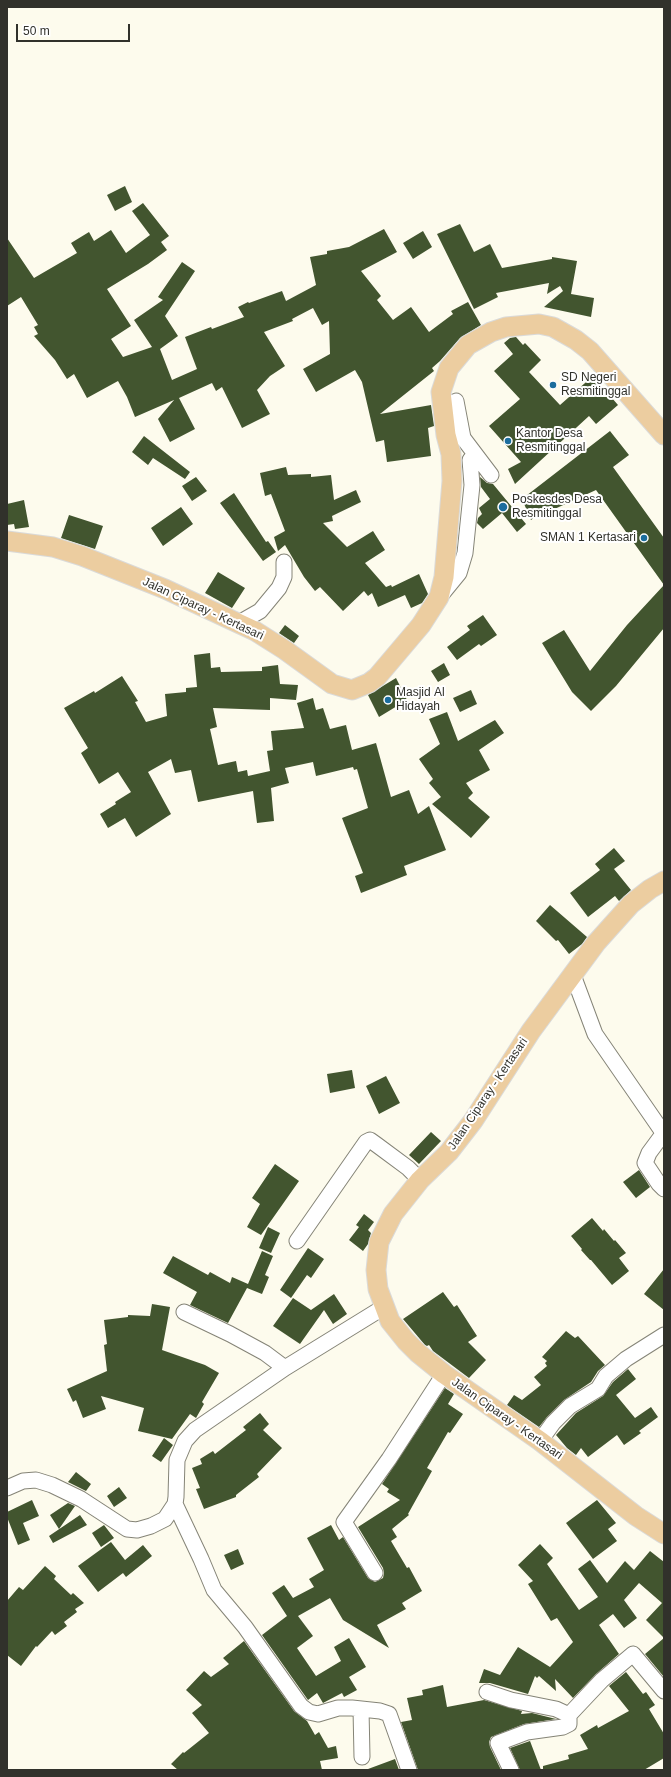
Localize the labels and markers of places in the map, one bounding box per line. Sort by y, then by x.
place label: SD Negeri Resmitinggal [561,371,630,399]
marker: SD Negeri Resmitinggal [548,380,558,390]
place label: Kantor Desa Resmitinggal [516,427,585,455]
marker: Kantor Desa Resmitinggal [503,436,513,446]
place label: Poskesdes Desa Resmitinggal [512,493,602,521]
marker: Poskesdes Desa Resmitinggal [497,501,509,513]
place label: SMAN 1 Kertasari [540,531,636,545]
marker: SMAN 1 Kertasari [639,533,649,543]
place label: Masjid Al Hidayah [396,686,445,714]
marker: Masjid Al Hidayah [383,695,393,705]

